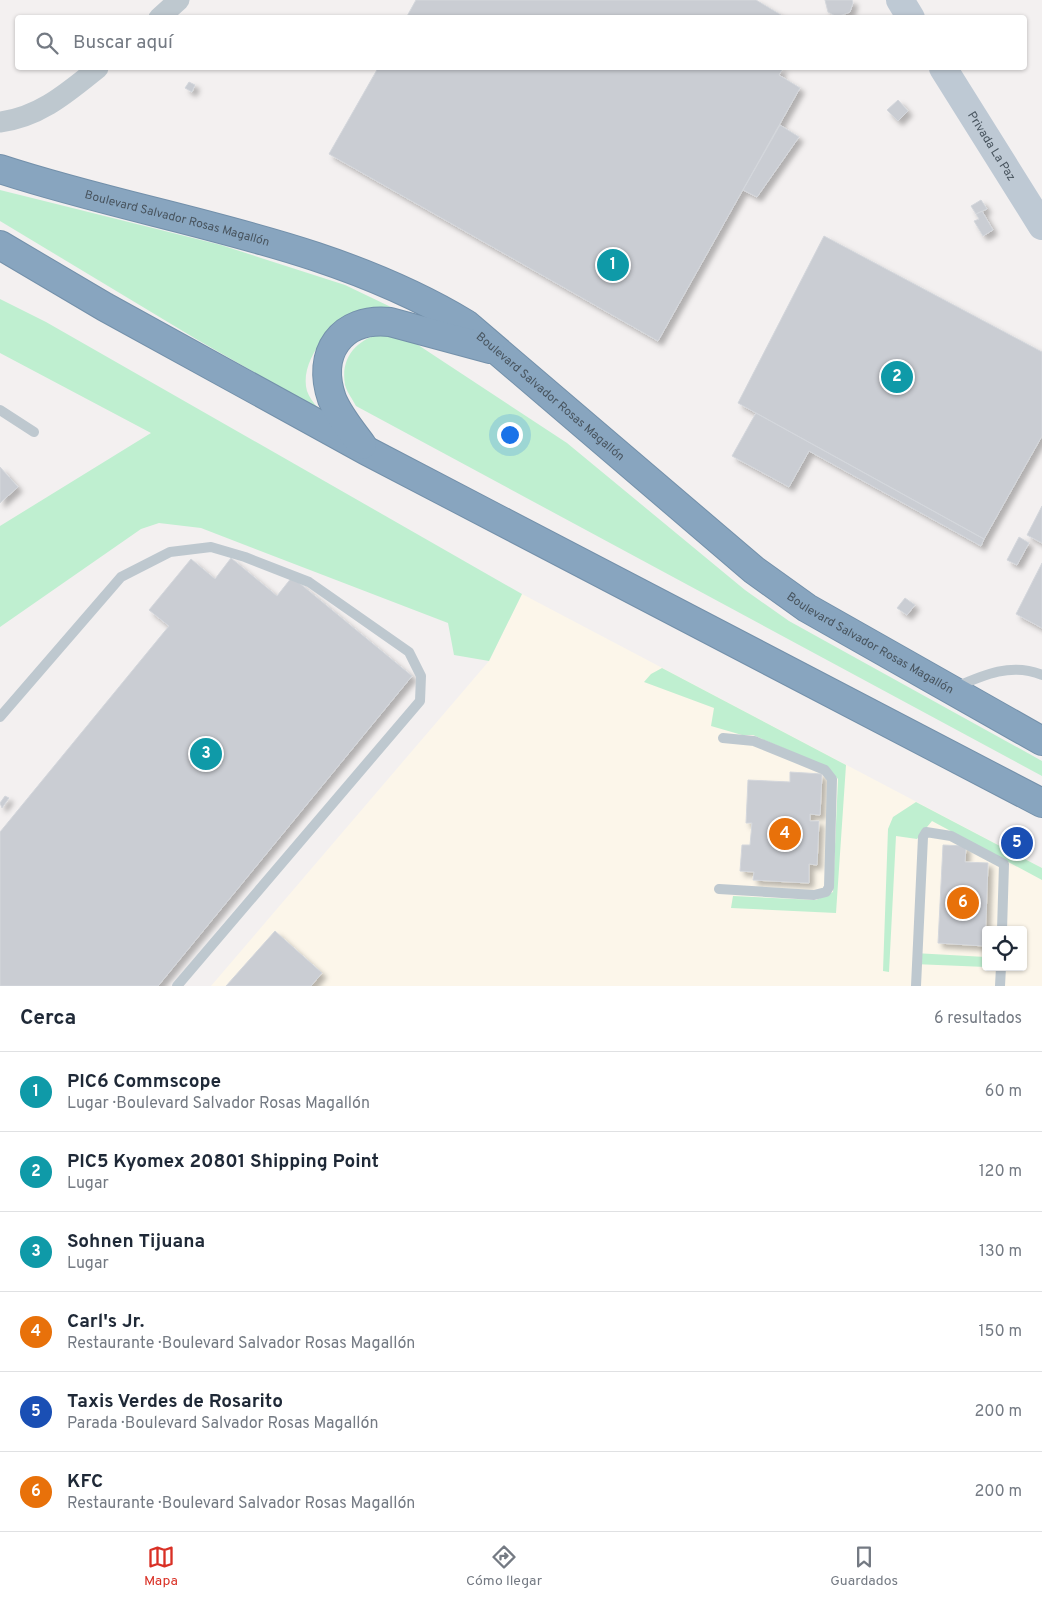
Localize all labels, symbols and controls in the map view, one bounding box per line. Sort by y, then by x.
search box [15,15,1027,70]
icon: search [33,29,61,57]
text: Buscar aquí [73,31,173,55]
street label: Privada La Paz [963,109,1019,184]
street label: Boulevard Salvador Rosas Magallón [83,187,271,251]
pin: 1 [597,246,629,284]
street label: Boulevard Salvador Rosas Magallón [472,329,628,465]
pin: 2 [881,358,913,396]
your location [497,422,523,448]
street label: Boulevard Salvador Rosas Magallón [783,589,956,698]
pin: 3 [190,735,222,773]
pin: 4 [769,815,801,853]
pin: 5 [1001,824,1033,862]
pin: 6 [947,884,979,922]
map controls [982,926,1027,971]
button: locate [982,926,1027,971]
text: Cerca [20,1005,76,1032]
text: 6 resultados [934,1009,1022,1029]
text: PIC6 Commscope [67,1070,221,1094]
text: 1 [33,1082,39,1102]
text: 60 m [985,1082,1022,1102]
text: Lugar · Boulevard Salvador Rosas Magallón [67,1094,370,1114]
text: PIC5 Kyomex 20801 Shipping Point [67,1150,379,1174]
text: 2 [31,1162,41,1182]
text: 120 m [979,1162,1022,1182]
text: Lugar [67,1174,109,1194]
text: Sohnen Tijuana [67,1230,205,1254]
text: 3 [31,1242,41,1262]
text: 130 m [979,1242,1022,1262]
text: Lugar [67,1254,109,1274]
text: Carl's Jr. [67,1310,145,1334]
text: 4 [31,1322,41,1342]
text: 150 m [979,1322,1022,1342]
text: Restaurante · Boulevard Salvador Rosas Magallón [67,1334,415,1354]
text: Taxis Verdes de Rosarito [67,1390,283,1414]
text: 5 [31,1402,41,1422]
text: 200 m [974,1402,1022,1422]
text: Parada · Boulevard Salvador Rosas Magallón [67,1414,378,1434]
text: KFC [67,1470,103,1494]
text: 6 [31,1482,41,1502]
text: 200 m [974,1482,1022,1502]
text: Restaurante · Boulevard Salvador Rosas Magallón [67,1494,415,1514]
tab: Mapa [144,1543,178,1590]
tab: Cómo llegar [466,1543,542,1590]
tab: Guardados [830,1543,898,1590]

